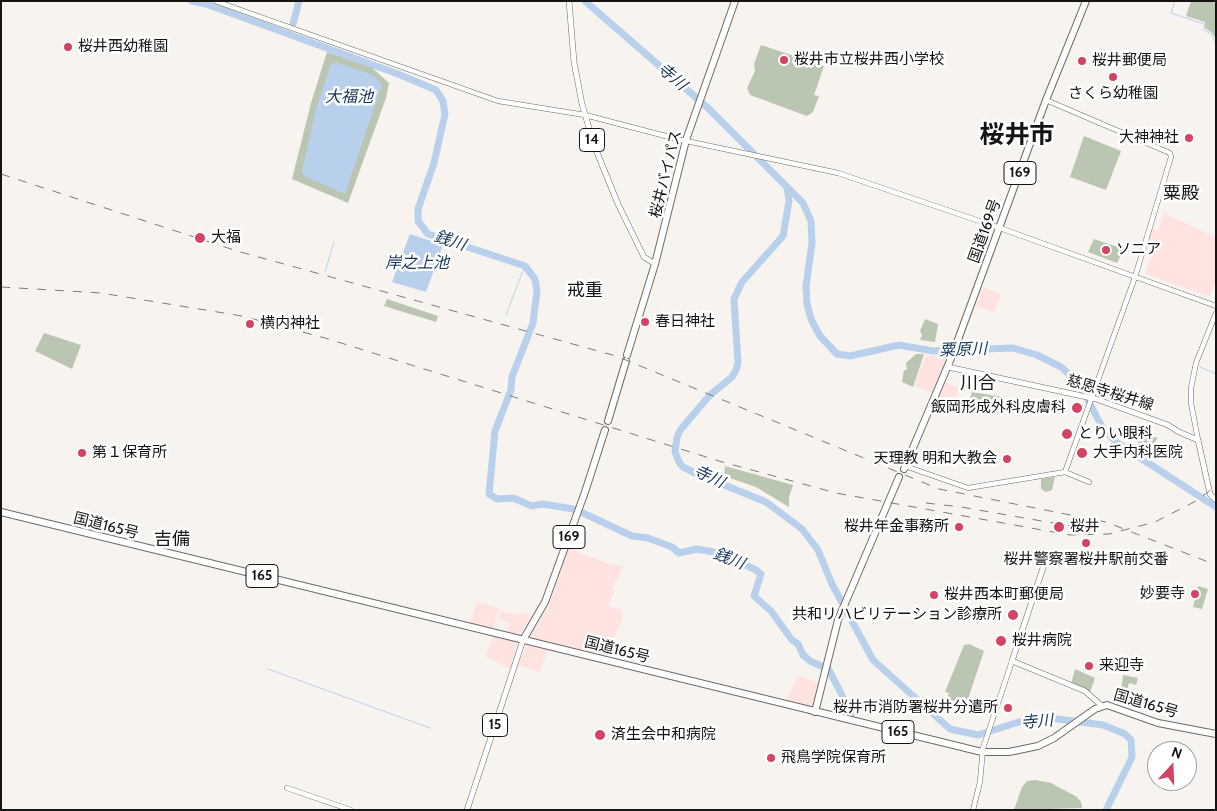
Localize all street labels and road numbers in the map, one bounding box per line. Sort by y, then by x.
road number: 14 [580,128,604,152]
street label: 桜井バイパス [646,128,686,220]
road number: 169 [1004,162,1036,184]
street label: 国道169号 [965,196,1005,266]
street label: 慈恩寺桜井線 [1064,371,1156,415]
street label: 国道165号 [72,509,140,543]
road number: 169 [553,526,585,548]
road number: 165 [246,564,278,588]
street label: 国道165号 [583,633,651,667]
street label: 国道165号 [1112,686,1180,722]
road number: 15 [482,714,508,736]
road number: 165 [882,720,914,744]

